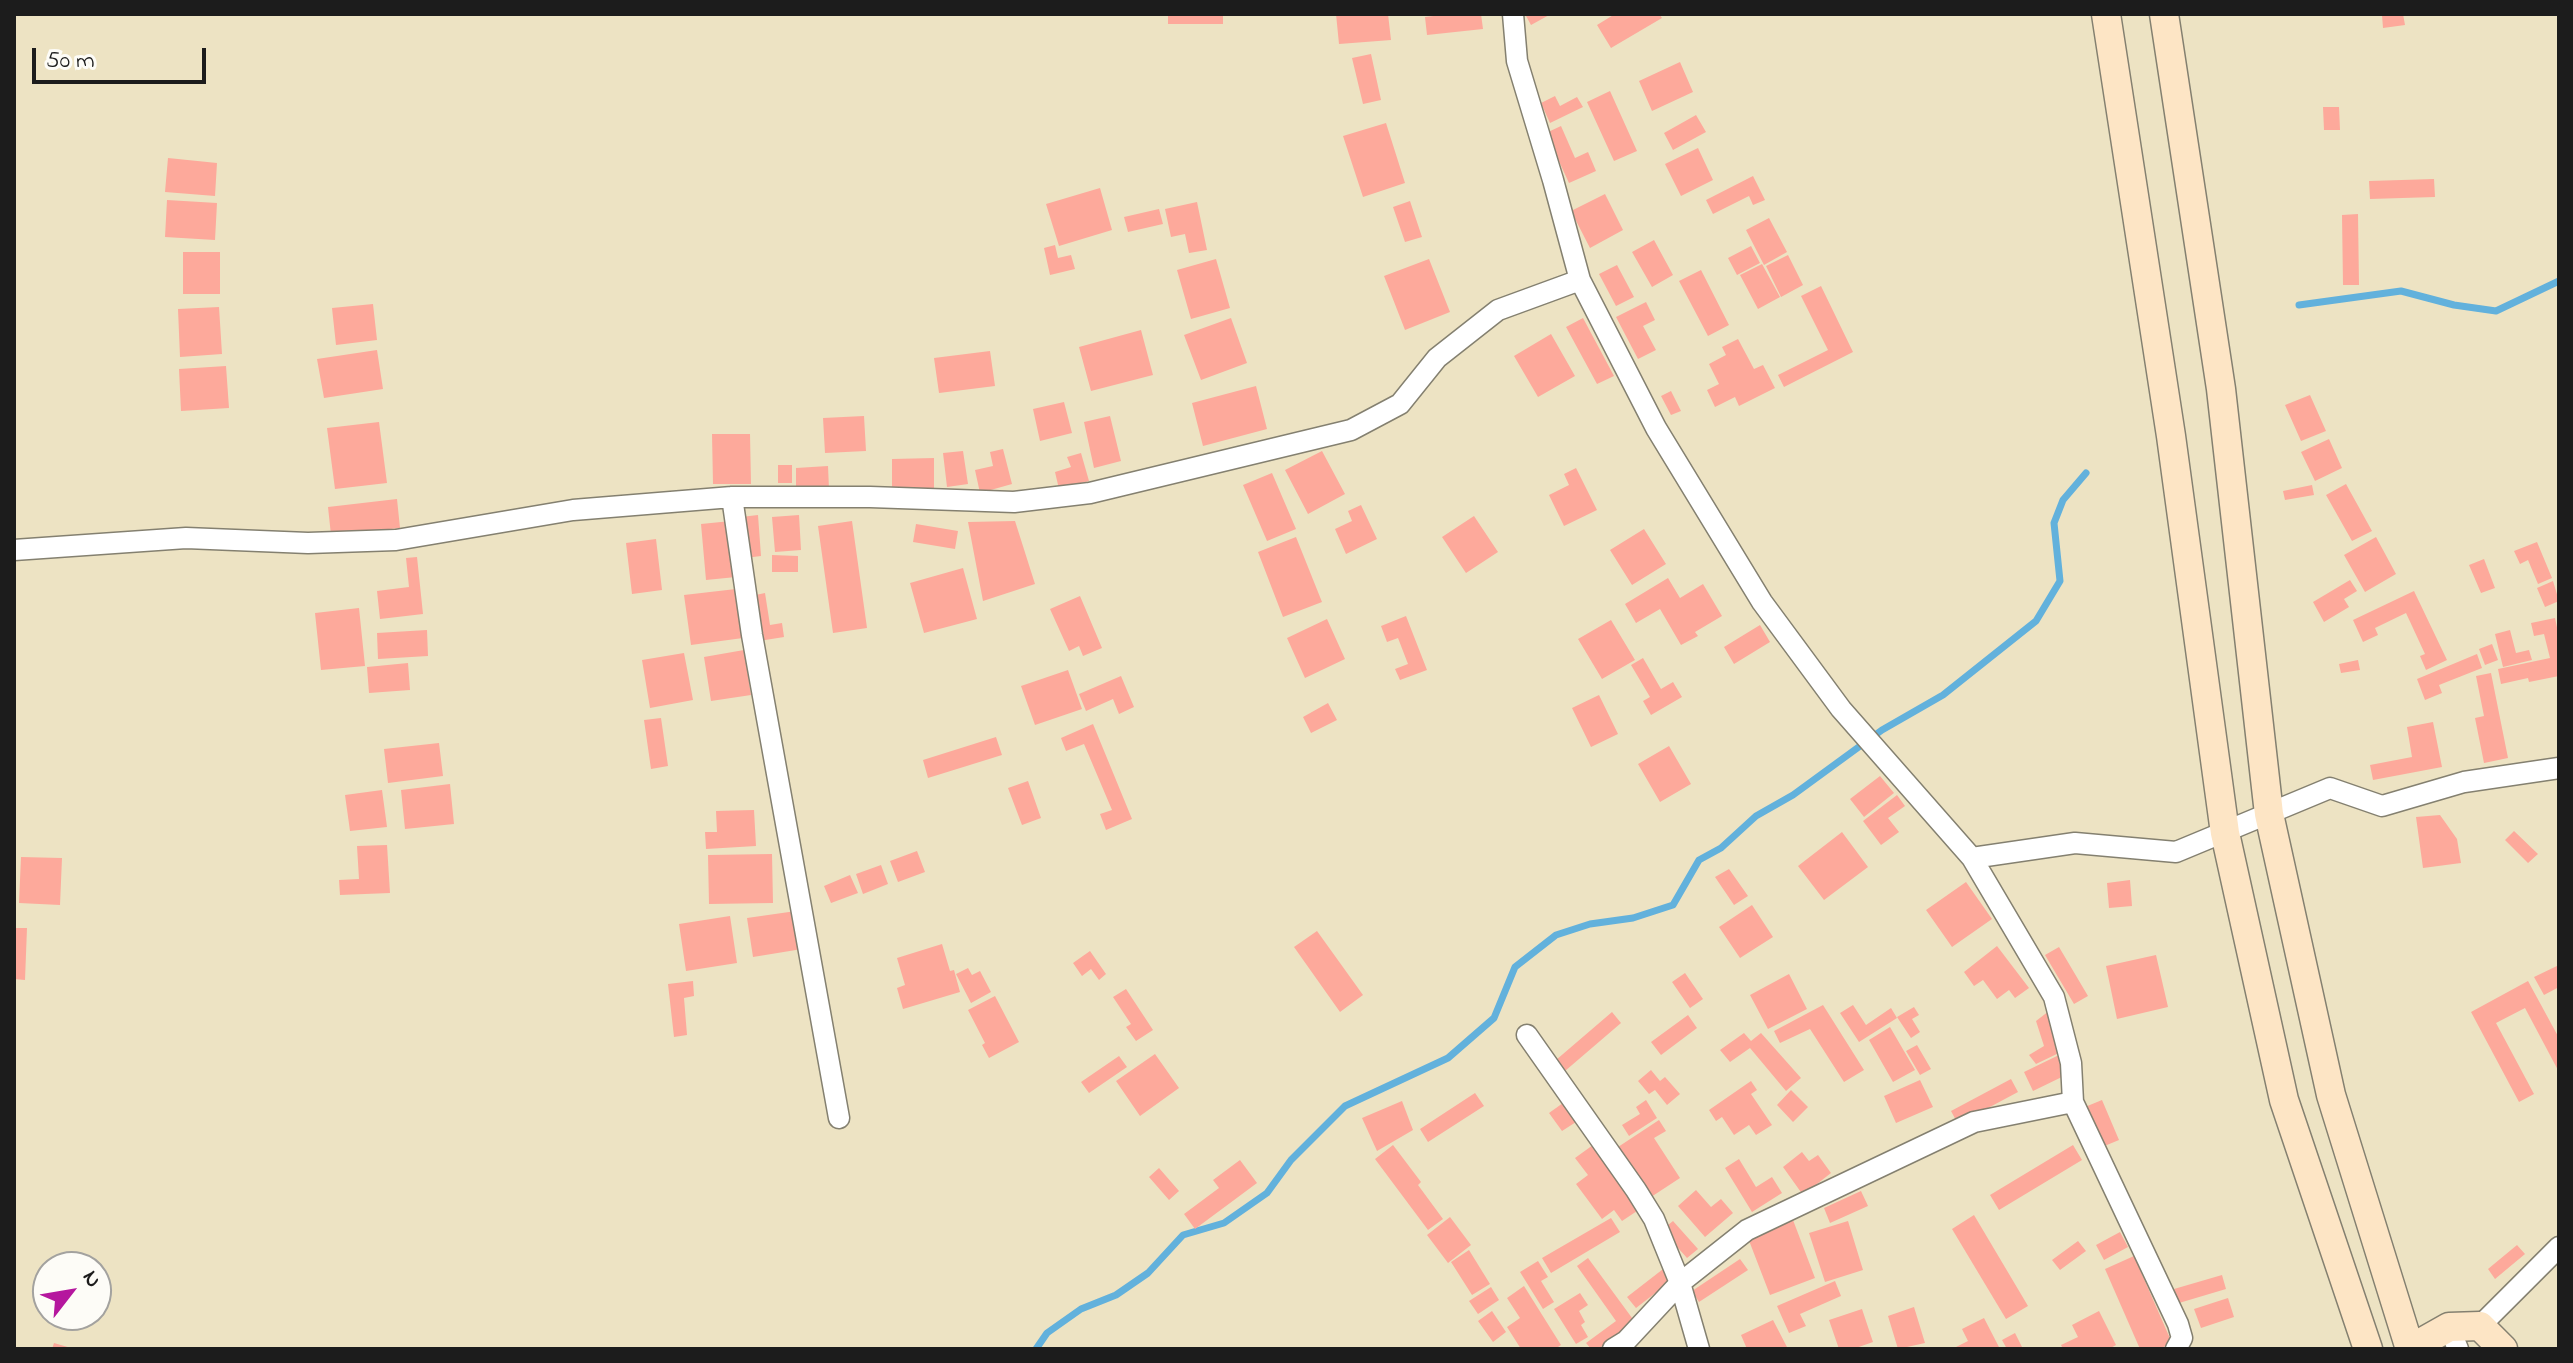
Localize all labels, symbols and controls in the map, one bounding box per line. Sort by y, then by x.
scale bar [36,32,210,82]
text: 50 m [46,44,95,79]
north arrow [32,1251,112,1331]
text: N [73,1265,108,1294]

